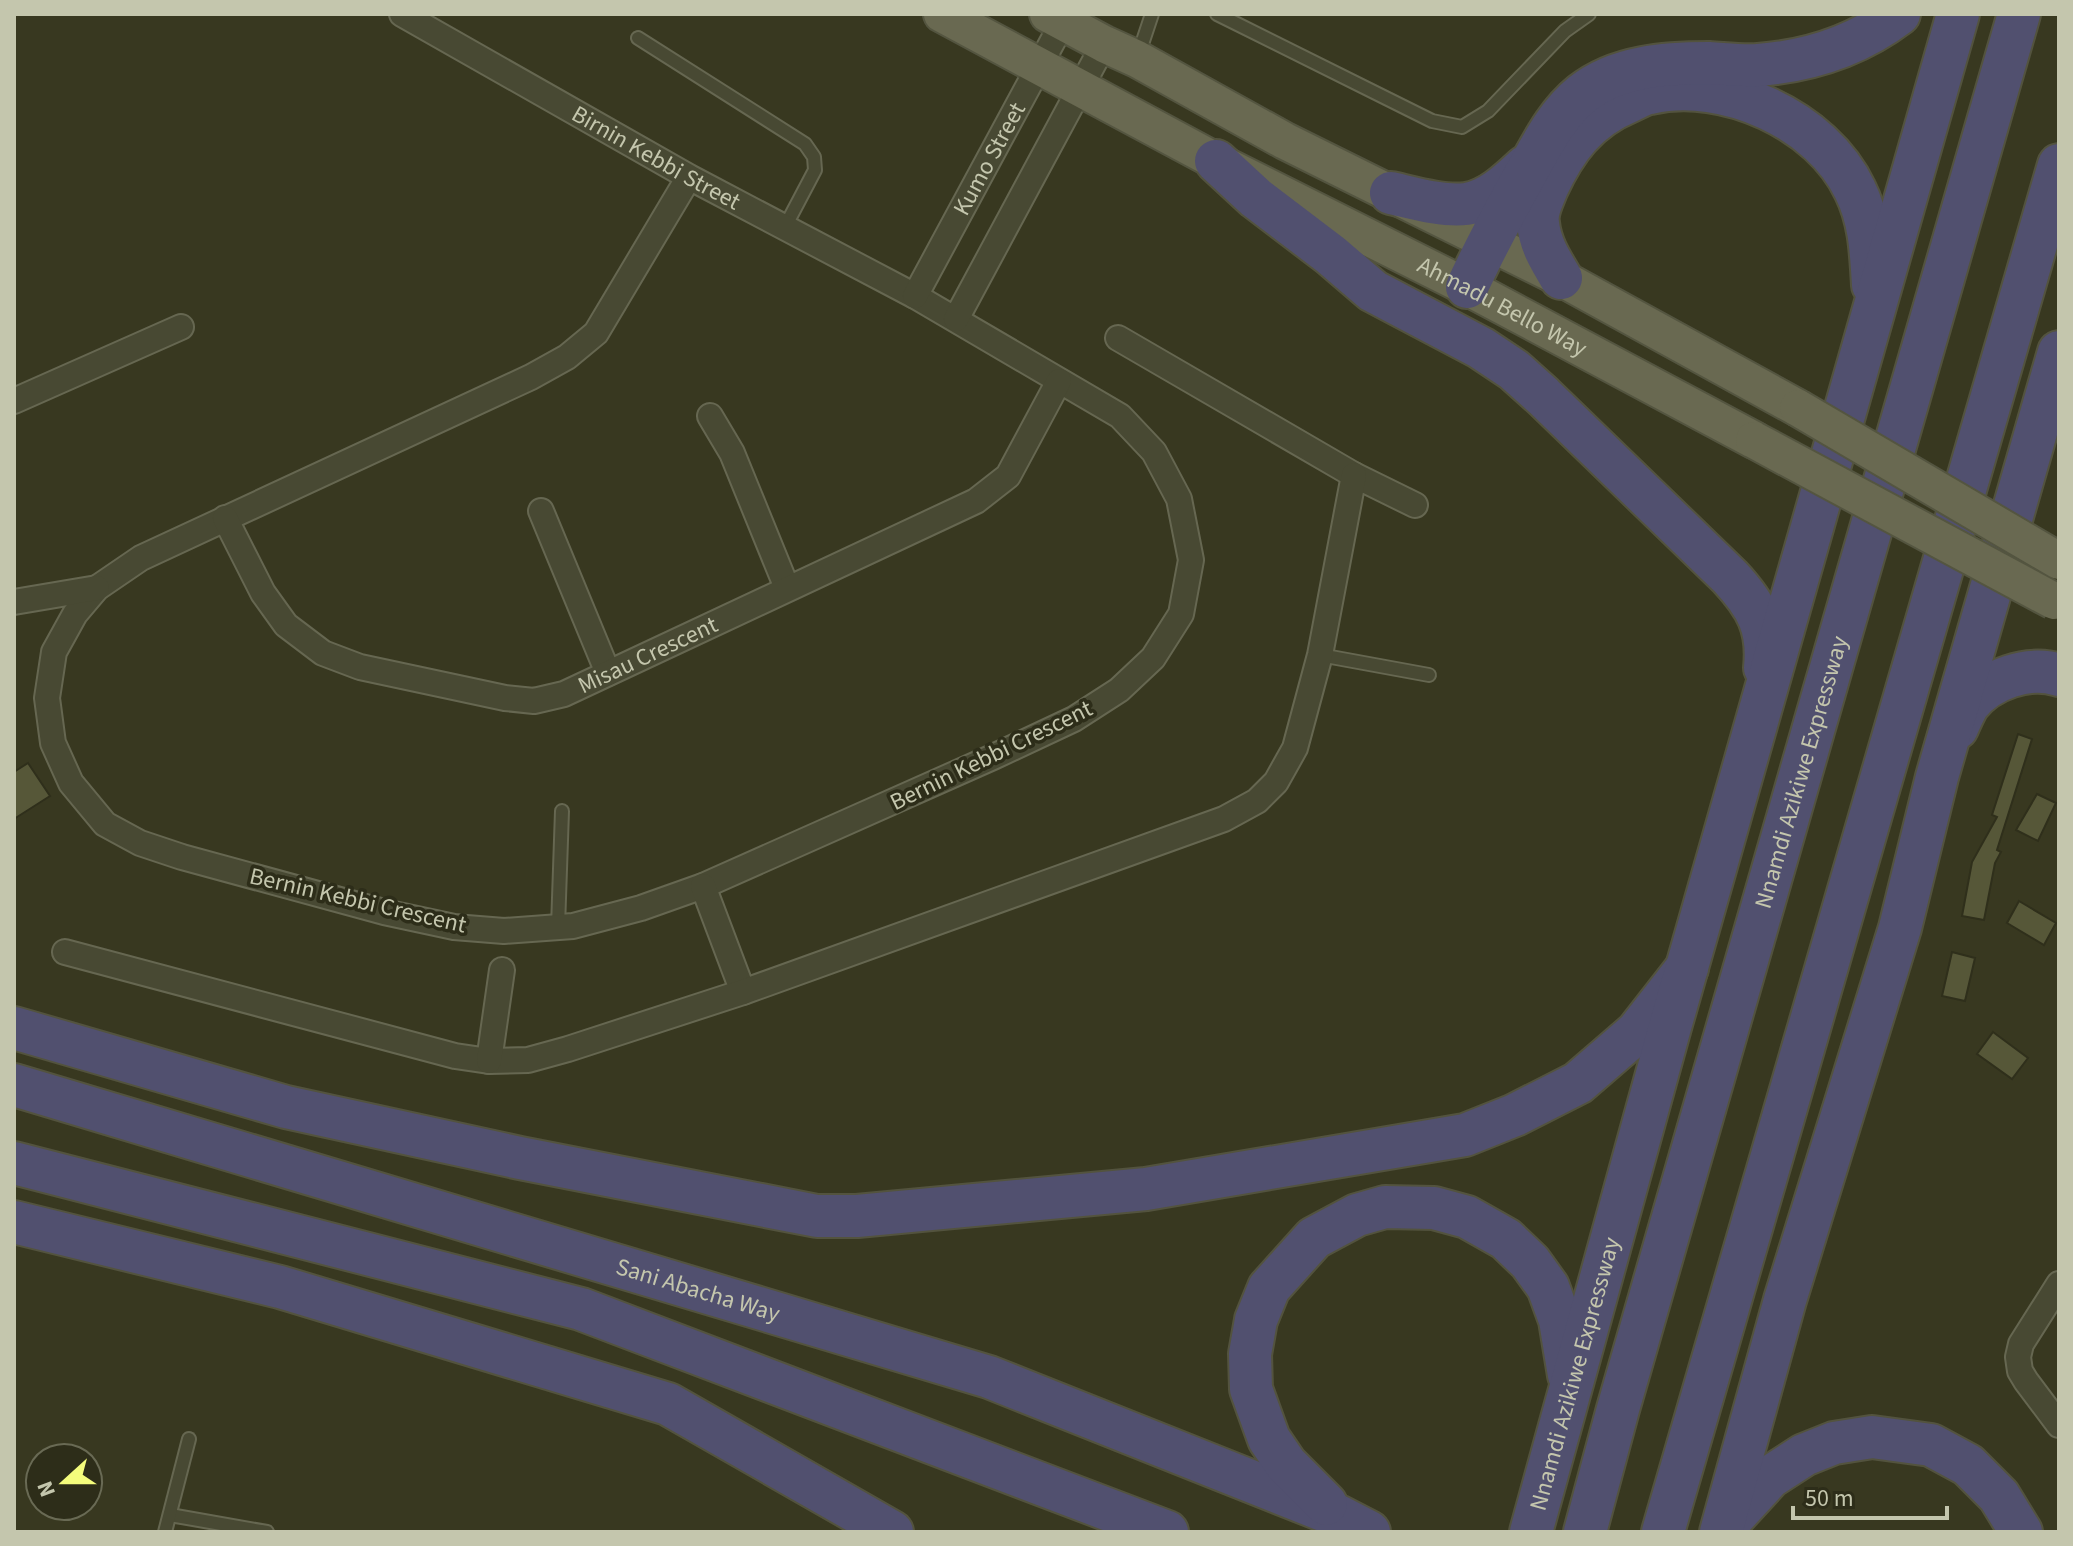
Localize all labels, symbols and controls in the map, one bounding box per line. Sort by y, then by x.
street label: Kumo Street [945,96,1035,222]
street label: Birnin Kebbi Street [565,97,747,219]
street label: Ahmadu Bello Way [1411,248,1593,366]
street label: Misau Crescent [572,607,724,703]
street label: Nnamdi Azikiwe Expressway [1746,632,1857,913]
street label: Bernin Kebbi Crescent [884,691,1098,820]
street label: Bernin Kebbi Crescent [246,859,470,942]
street label: Nnamdi Azikiwe Expressway [1521,1233,1629,1515]
street label: Sani Abacha Way [612,1249,784,1331]
north arrow [24,1442,104,1522]
scale bar [1793,1470,1947,1520]
text: N [29,1476,64,1501]
text: 50 m [1805,1481,1854,1516]

